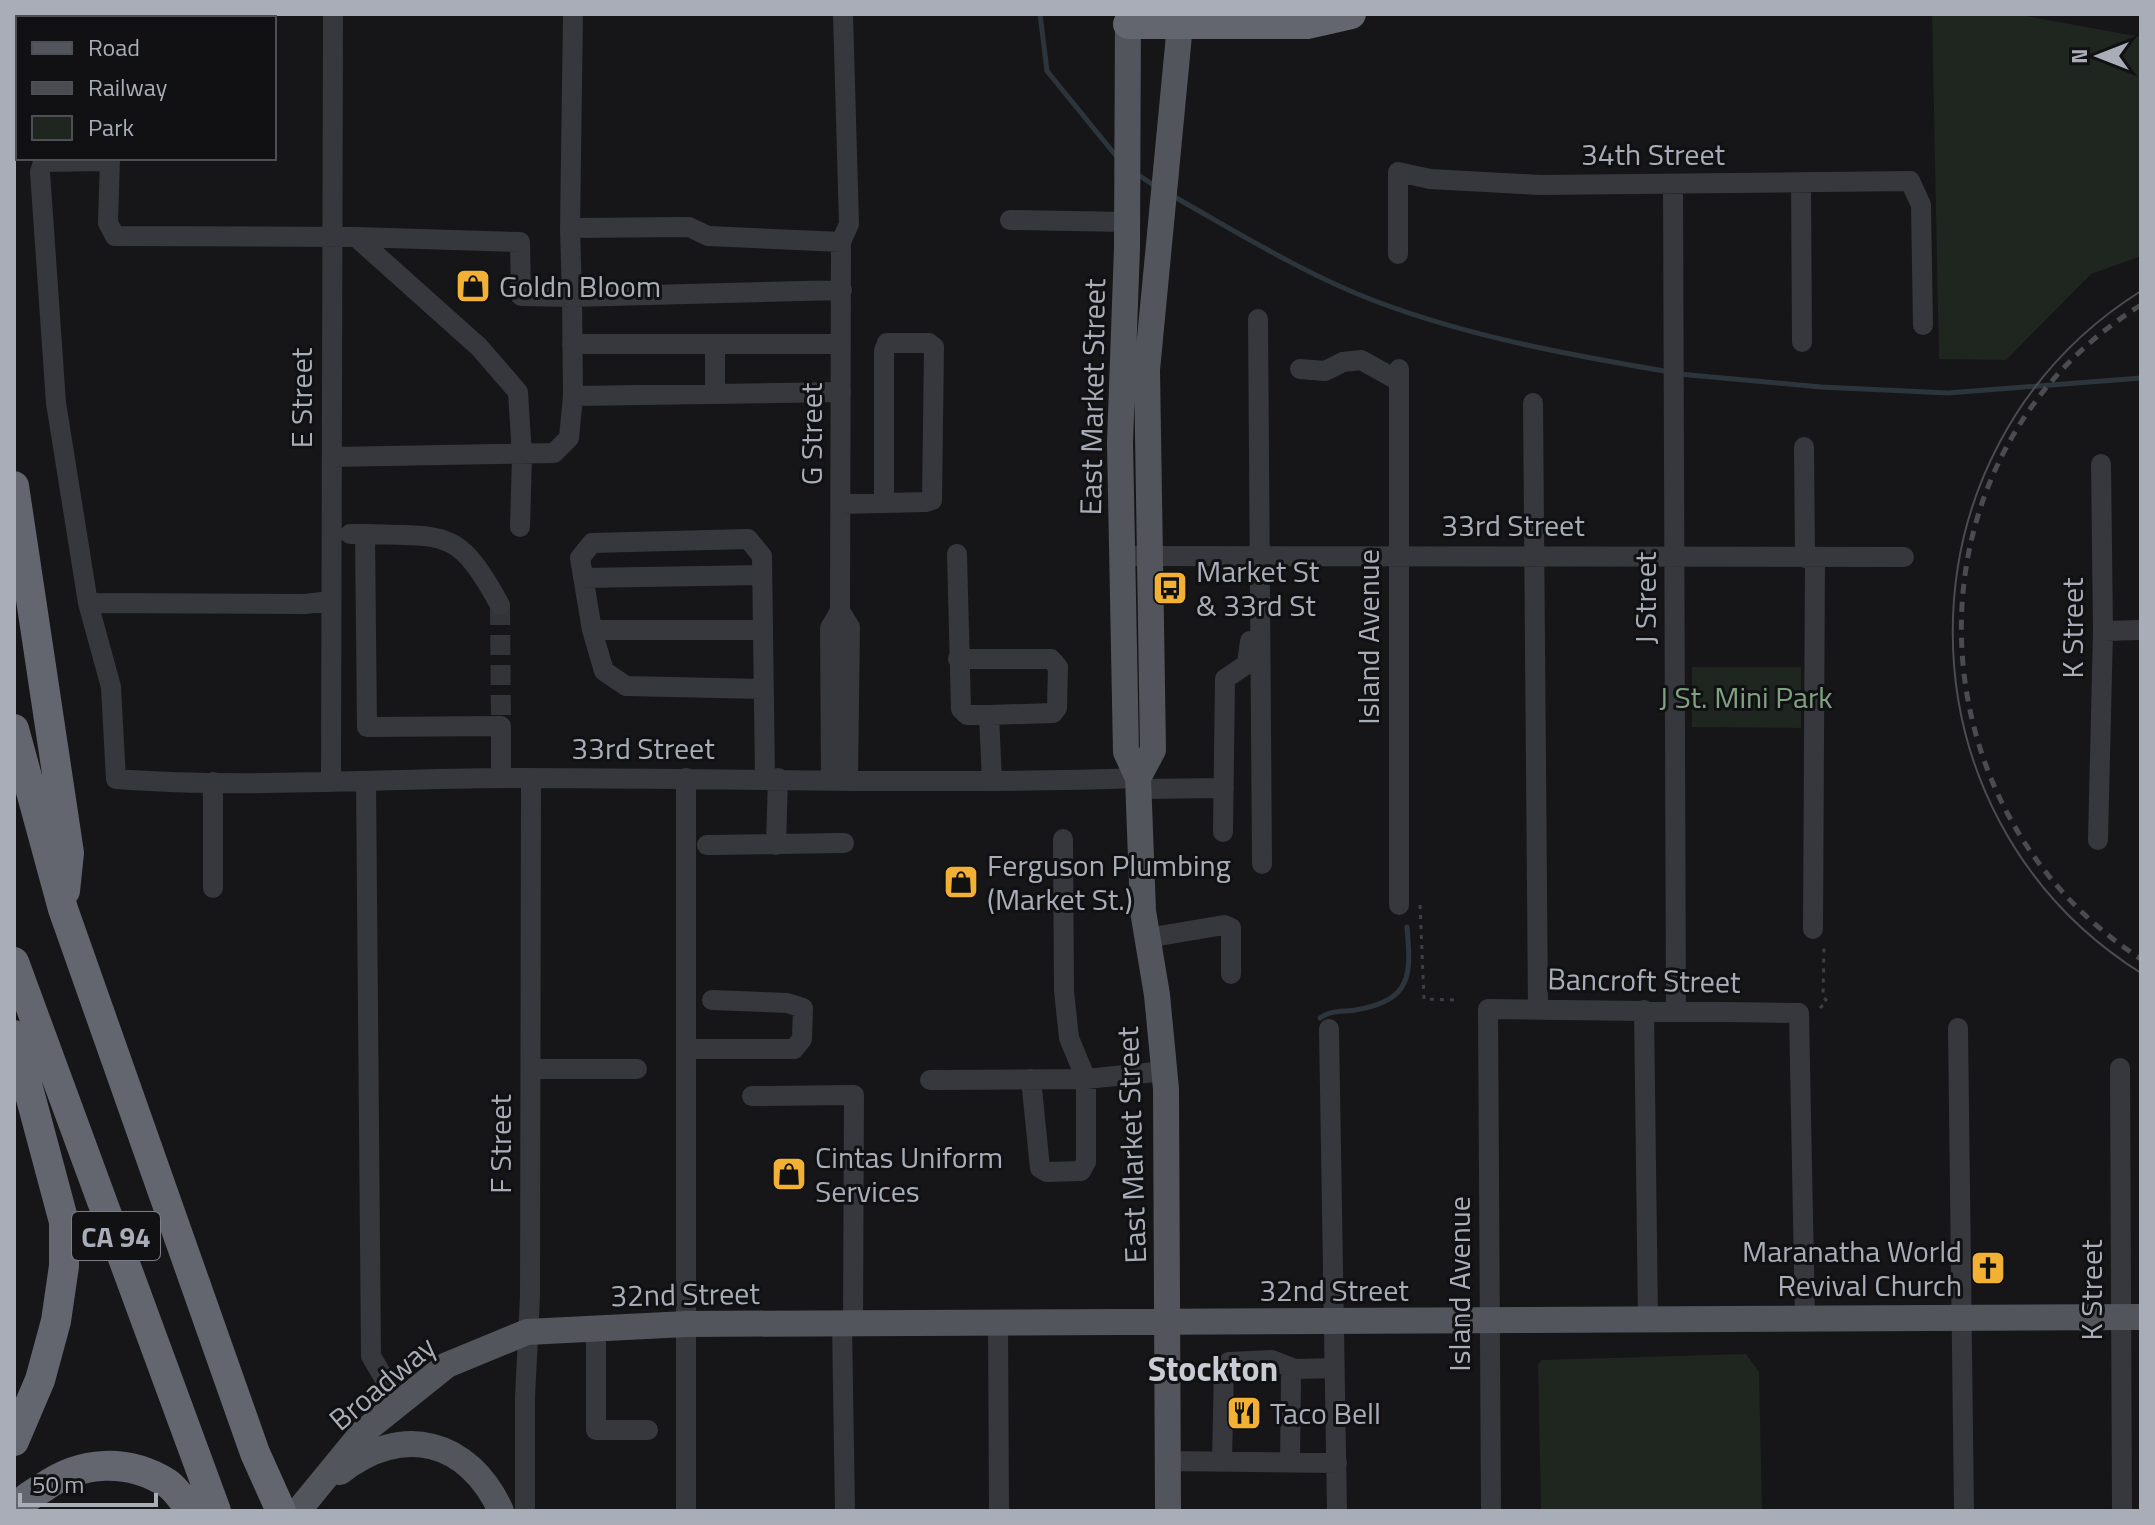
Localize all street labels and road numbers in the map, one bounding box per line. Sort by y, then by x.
street label: 34th Street [1581,131,1726,177]
street label: East Market Street [1067,278,1117,516]
street label: E Street [278,347,324,448]
street label: G Street [788,382,834,485]
street label: 33rd Street [1441,502,1585,548]
street label: Island Avenue [1345,549,1391,725]
street label: J Street [1622,551,1668,644]
street label: K Street [2049,577,2095,679]
street label: 33rd Street [571,725,715,771]
street label: Bancroft Street [1547,955,1741,1005]
street label: East Market Street [1104,1025,1158,1264]
street label: F Street [477,1094,523,1194]
street label: Island Avenue [1436,1196,1482,1372]
road number: CA 94 [72,1212,160,1260]
street label: K Street [2068,1239,2114,1341]
street label: 32nd Street [1259,1267,1409,1313]
street label: 32nd Street [610,1270,761,1318]
street label: Broadway [318,1324,446,1442]

